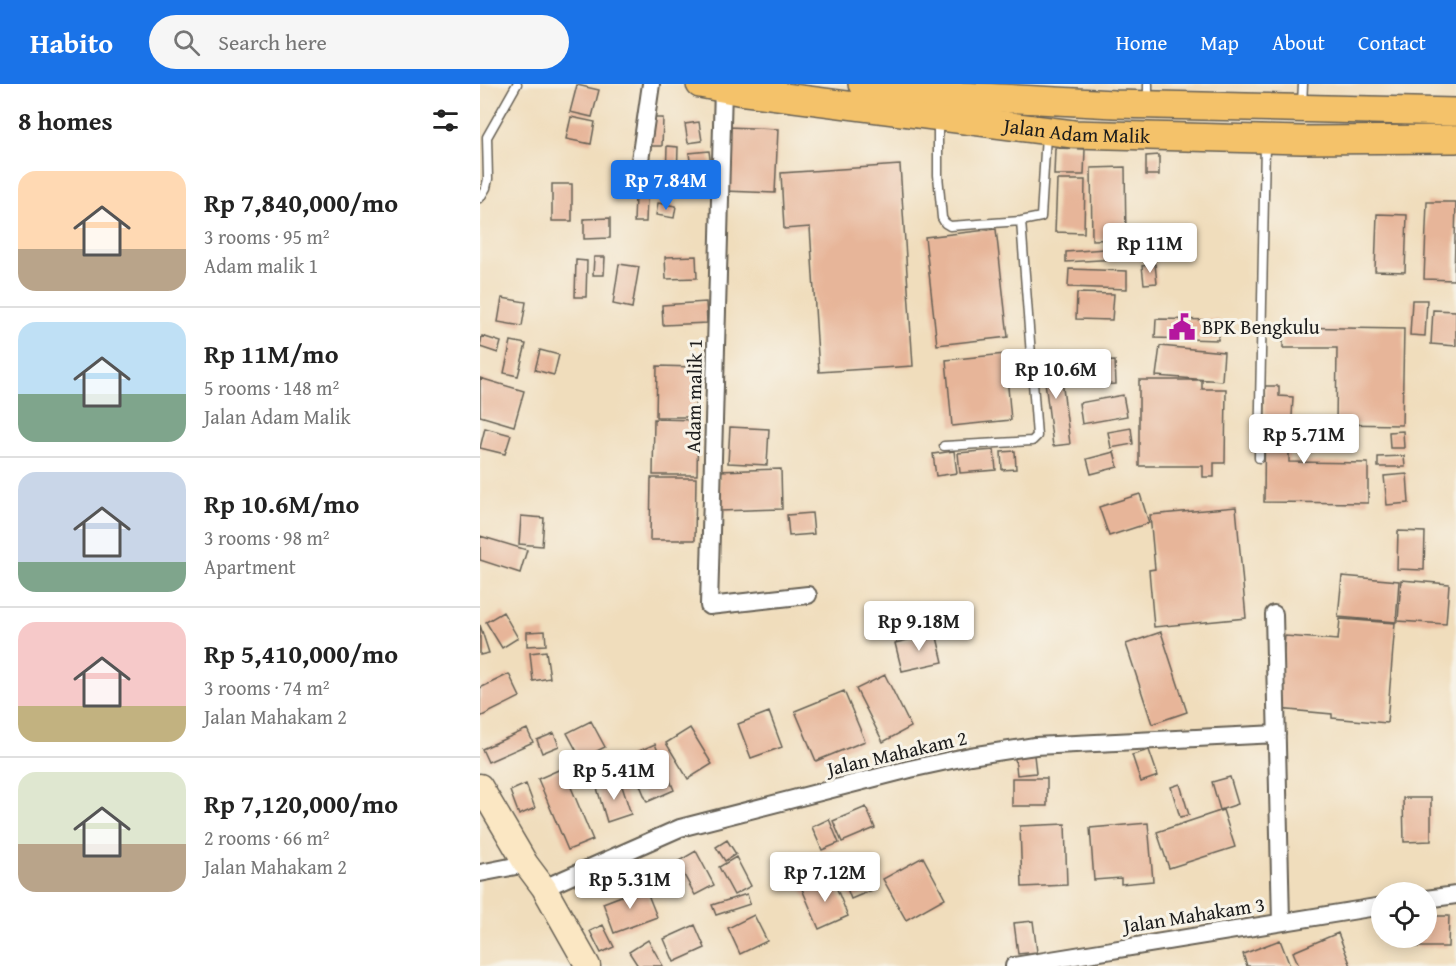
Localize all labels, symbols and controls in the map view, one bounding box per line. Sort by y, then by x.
search box [149,15,569,69]
text: Habito [30,22,113,63]
icon: search [170,26,203,59]
text: Search here [218,26,327,58]
text: Home [1116,27,1167,58]
text: Map [1200,27,1239,58]
text: About [1272,27,1325,58]
text: Contact [1358,27,1426,58]
text: 8 homes [18,101,113,140]
icon: filters [429,104,462,137]
street label: Jalan Adam Malik [999,110,1151,150]
pin: Rp 7.84M [604,160,728,211]
text: Rp 7.84M [625,165,707,194]
text: Rp 7,840,000/mo [204,183,398,222]
icon: home [66,195,138,267]
text: 3 rooms · 95 m² [204,222,330,251]
pin: Rp 11M [1101,223,1199,274]
text: Rp 11M [1117,228,1183,257]
text: Adam malik 1 [204,251,318,280]
public building icon: BPK Bengkulu [1167,312,1197,342]
place label: BPK Bengkulu [1202,312,1320,341]
text: Rp 11M/mo [204,334,338,373]
street label: Adam malik 1 [678,339,709,453]
icon: home [66,346,138,418]
pin: Rp 10.6M [994,349,1118,400]
text: Rp 10.6M [1015,354,1097,383]
text: 5 rooms · 148 m² [204,373,339,402]
text: Jalan Adam Malik [204,402,351,431]
pin: Rp 5.71M [1242,414,1366,465]
text: Rp 5.71M [1263,419,1345,448]
text: Rp 10.6M/mo [204,484,359,523]
icon: home [66,496,138,568]
text: 3 rooms · 98 m² [204,523,330,552]
text: Apartment [204,552,296,581]
pin: Rp 9.18M [857,601,981,652]
text: Rp 9.18M [878,606,960,635]
text: Rp 5,410,000/mo [204,634,398,673]
icon: home [66,646,138,718]
text: 3 rooms · 74 m² [204,673,330,702]
text: Jalan Mahakam 2 [204,702,347,731]
street label: Jalan Mahakam 2 [821,722,970,783]
pin: Rp 5.41M [552,750,676,801]
text: Rp 5.41M [573,755,655,784]
text: Rp 7,120,000/mo [204,784,398,823]
icon: home [66,796,138,868]
text: 2 rooms · 66 m² [204,823,330,852]
text: Jalan Mahakam 2 [204,852,347,881]
pin: Rp 7.12M [763,852,887,903]
text: Rp 7.12M [784,857,866,886]
pin: Rp 5.31M [568,859,692,910]
text: Rp 5.31M [589,864,671,893]
map controls [1371,882,1437,948]
button: locate [1371,882,1437,948]
street label: Jalan Mahakam 3 [1118,889,1267,940]

